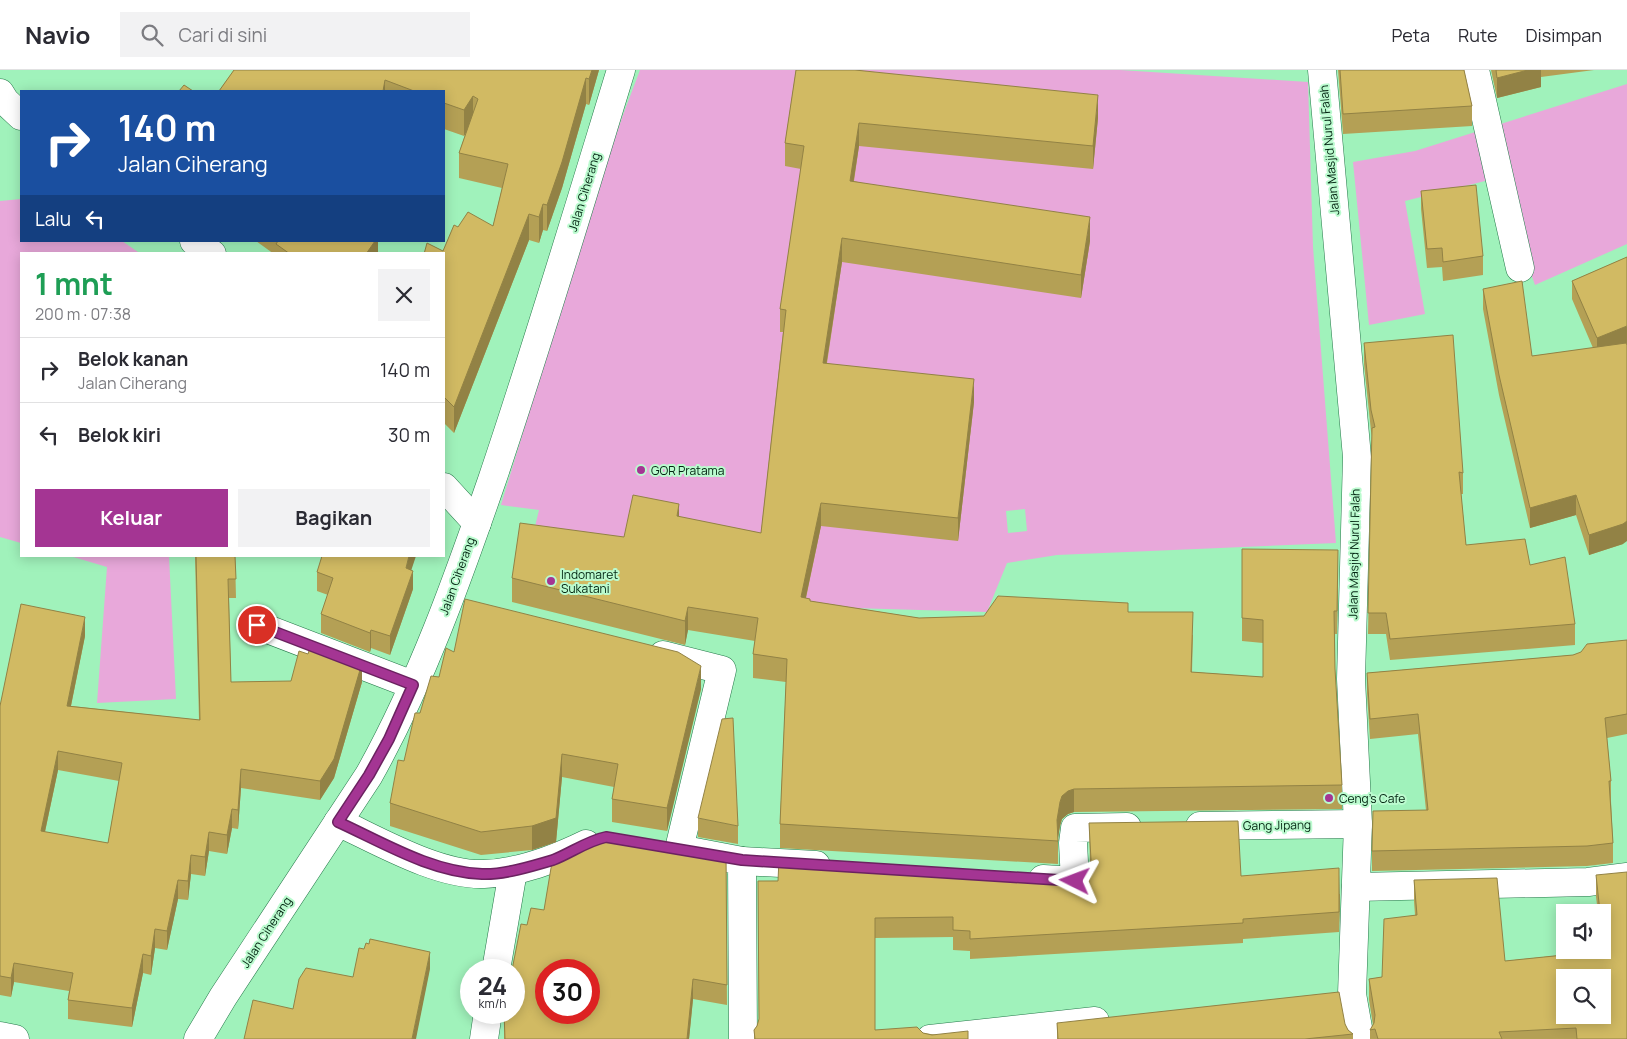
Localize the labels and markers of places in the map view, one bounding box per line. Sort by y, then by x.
place label: GOR Pratama [651,462,724,479]
marker: GOR Pratama [635,464,647,476]
place label: Indomaret Sukatani [561,566,618,597]
marker: Indomaret Sukatani [545,575,557,587]
pin [236,604,278,646]
place label: Ceng's Cafe [1339,790,1405,807]
marker: Ceng's Cafe [1323,792,1335,804]

